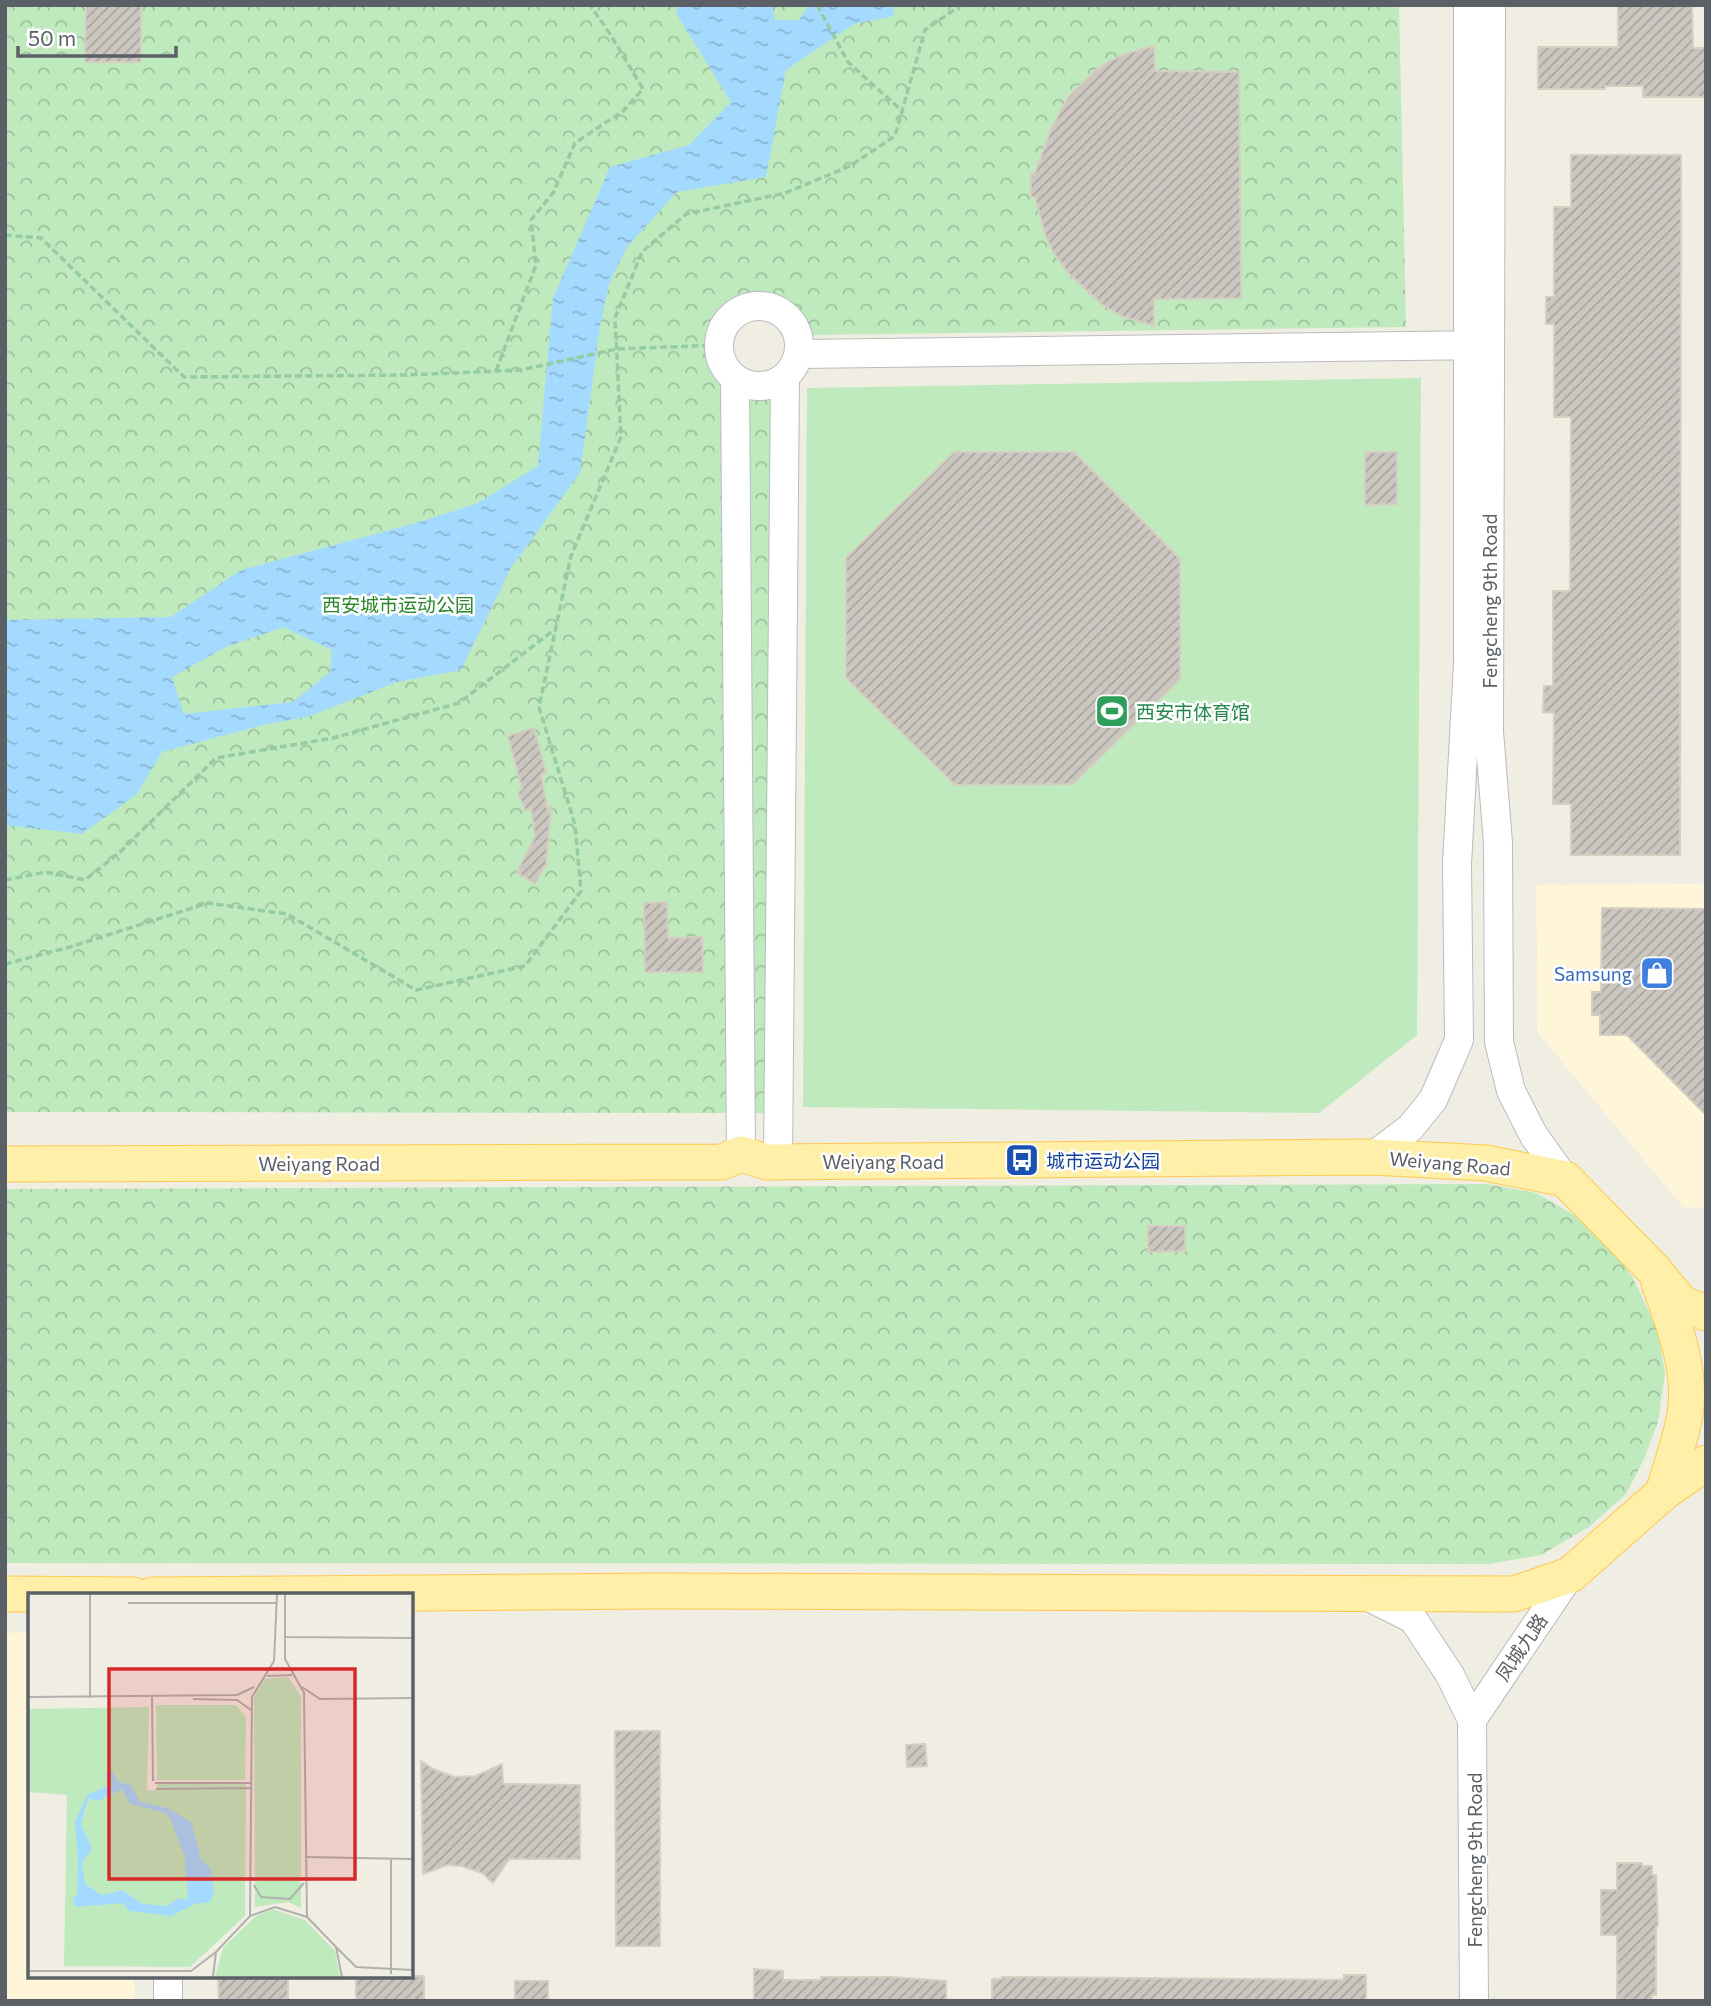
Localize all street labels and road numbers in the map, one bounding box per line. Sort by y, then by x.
street label: Fengcheng 9th Road [1478,514,1501,688]
street label: Weiyang Road [1388,1146,1512,1180]
street label: Weiyang Road [822,1150,944,1173]
street label: Weiyang Road [258,1152,380,1175]
street label: 凤城九路 [1490,1609,1552,1685]
street label: Fengcheng 9th Road [1463,1773,1486,1947]

